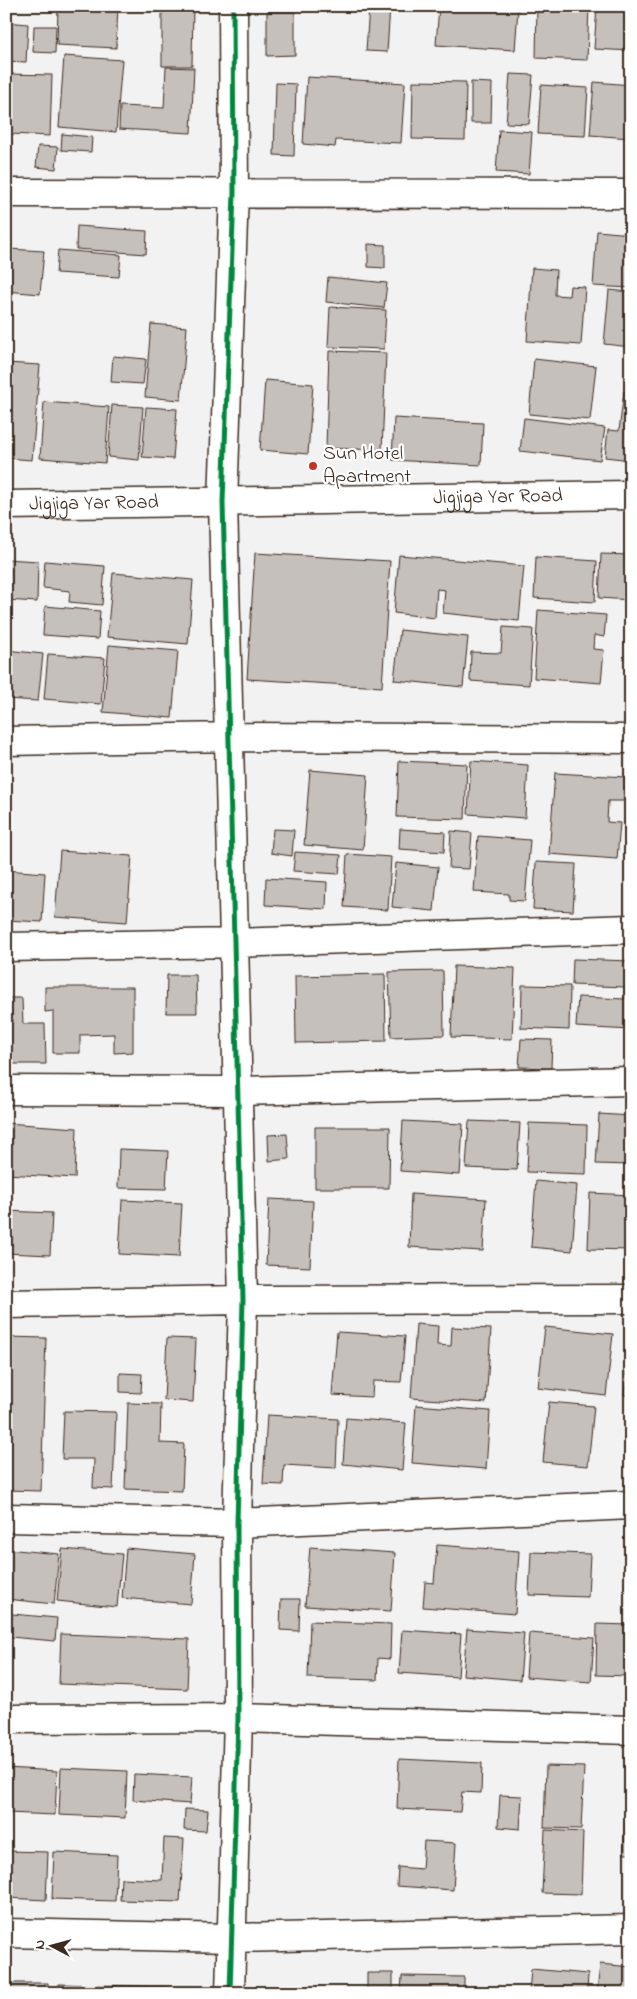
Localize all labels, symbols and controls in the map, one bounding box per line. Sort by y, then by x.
place label: Sun Hotel Apartment [323,440,411,492]
marker: Sun Hotel Apartment [307,460,319,472]
street label: Jigjiga Yar Road [433,482,563,513]
street label: Jigjiga Yar Road [29,488,159,520]
north arrow [28,1922,78,1972]
text: N [30,1939,51,1951]

